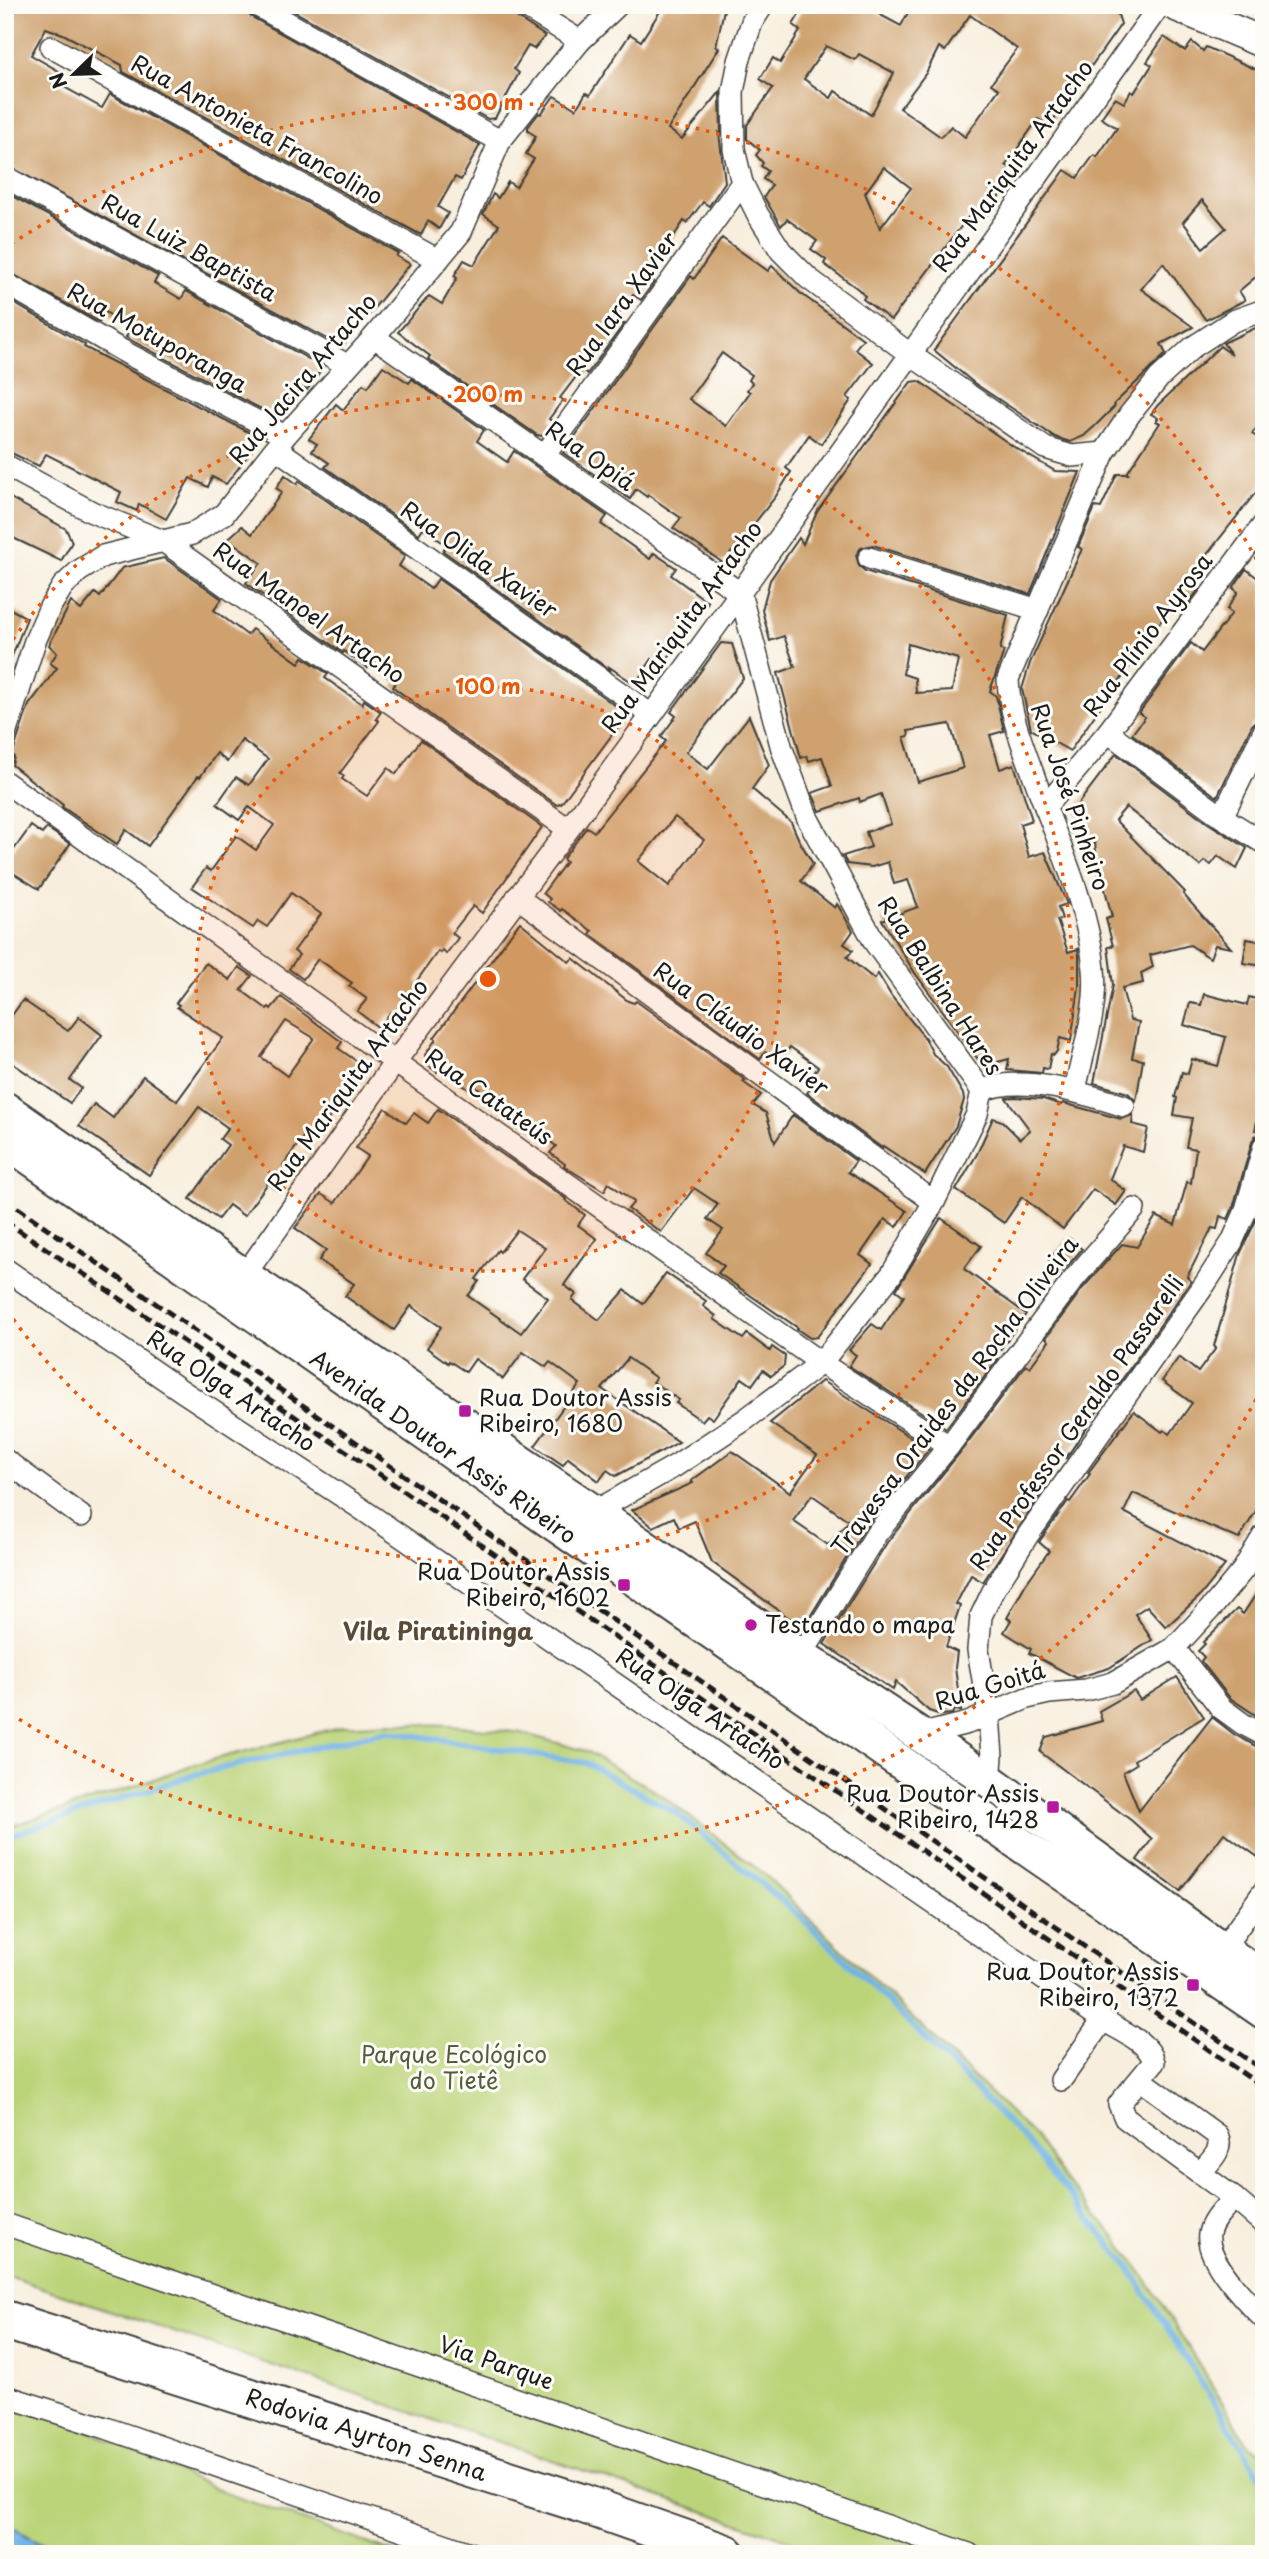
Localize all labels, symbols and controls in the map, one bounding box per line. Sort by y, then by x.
north arrow [38,38,108,108]
street label: Rua Antonieta Francolino [125,45,390,213]
street label: Rua Mariquita Artacho [923,52,1101,279]
text: N [42,69,73,93]
text: 300 m [453,85,523,117]
street label: Rua Luiz Baptista [96,184,285,310]
street label: Rua Iara Xavier [556,223,685,383]
street label: Rua Motuporanga [61,273,255,401]
street label: Rua Jacira Artacho [220,285,384,471]
text: 200 m [453,377,523,409]
street label: Rua Opiá [539,411,643,499]
street label: Rua Olida Xavier [394,492,566,626]
street label: Rua Mariquita Artacho [592,513,770,740]
street label: Rua Manoel Artacho [207,532,413,691]
street label: Rua Plínio Ayrosa [1074,544,1221,723]
text: 100 m [455,669,521,701]
street label: Rua José Pinheiro [1023,698,1120,895]
street label: Rua Balbina Hares [870,889,1012,1082]
street label: Rua Cláudio Xavier [647,952,837,1104]
centre of rings [476,967,500,991]
street label: Rua Mariquita Artacho [258,971,436,1198]
street label: Rua Catateús [419,1039,561,1153]
street label: Travessa Oraides da Rocha Oliveira [822,1227,1086,1562]
street label: Rua Professor Geraldo Passarelli [960,1267,1192,1577]
street label: Rua Olga Artacho [140,1320,324,1459]
street label: Avenida Doutor Assis Ribeiro [303,1340,584,1552]
place label: Rua Doutor Assis Ribeiro, 1680 [479,1379,672,1440]
marker: Rua Doutor Assis Ribeiro, 1680 [457,1403,473,1419]
place label: Rua Doutor Assis Ribeiro, 1602 [417,1553,610,1614]
marker: Rua Doutor Assis Ribeiro, 1602 [616,1577,632,1593]
place label: Testando o mapa [765,1606,955,1641]
district label: Vila Piratininga [343,1612,534,1648]
marker: Testando o mapa [743,1617,759,1633]
street label: Rua Olga Artacho [609,1638,793,1777]
street label: Rua Goitá [930,1651,1049,1718]
place label: Rua Doutor Assis Ribeiro, 1428 [846,1775,1039,1836]
marker: Rua Doutor Assis Ribeiro, 1428 [1045,1799,1061,1815]
place label: Rua Doutor Assis Ribeiro, 1372 [986,1953,1179,2014]
marker: Rua Doutor Assis Ribeiro, 1372 [1185,1977,1201,1993]
park label: Parque Ecológico do Tietê [361,2036,547,2097]
street label: Via Parque [434,2326,559,2398]
street label: Rodovia Ayrton Senna [241,2378,492,2489]

